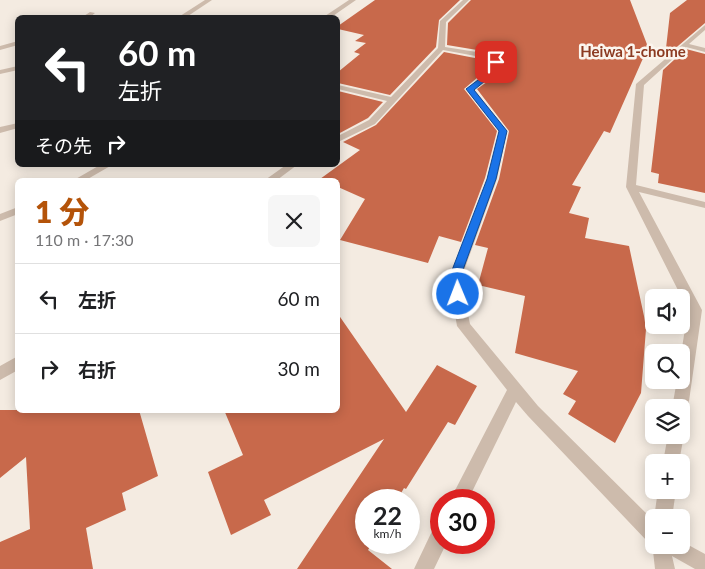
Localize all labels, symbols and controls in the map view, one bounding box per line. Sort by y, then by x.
text: 60 m [118,31,196,73]
icon: left [35,35,100,100]
pin [475,41,517,83]
district label: Heiwa 1-chome [580,42,686,60]
icon: arrive [482,48,510,76]
text: 左折 [118,77,162,104]
icon: right [102,130,130,158]
text: その先 [35,134,92,157]
text: 1 分 [35,193,89,229]
button: close [268,195,320,247]
text: 110 m · 17:30 [35,230,134,249]
position arrow [431,267,483,319]
icon: left [35,285,63,313]
text: 60 m [277,287,320,310]
text: 左折 [78,288,116,311]
map controls [645,289,690,554]
button: sound [645,289,690,334]
button: search [645,344,690,389]
icon: right [35,355,63,383]
text: 30 m [277,357,320,380]
text: 右折 [78,358,116,381]
button: layers [645,399,690,444]
button: + [645,454,690,499]
speed limit sign: 30 [430,489,495,554]
text: 22 [373,500,402,530]
button: − [645,509,690,554]
text: km/h [373,526,402,541]

